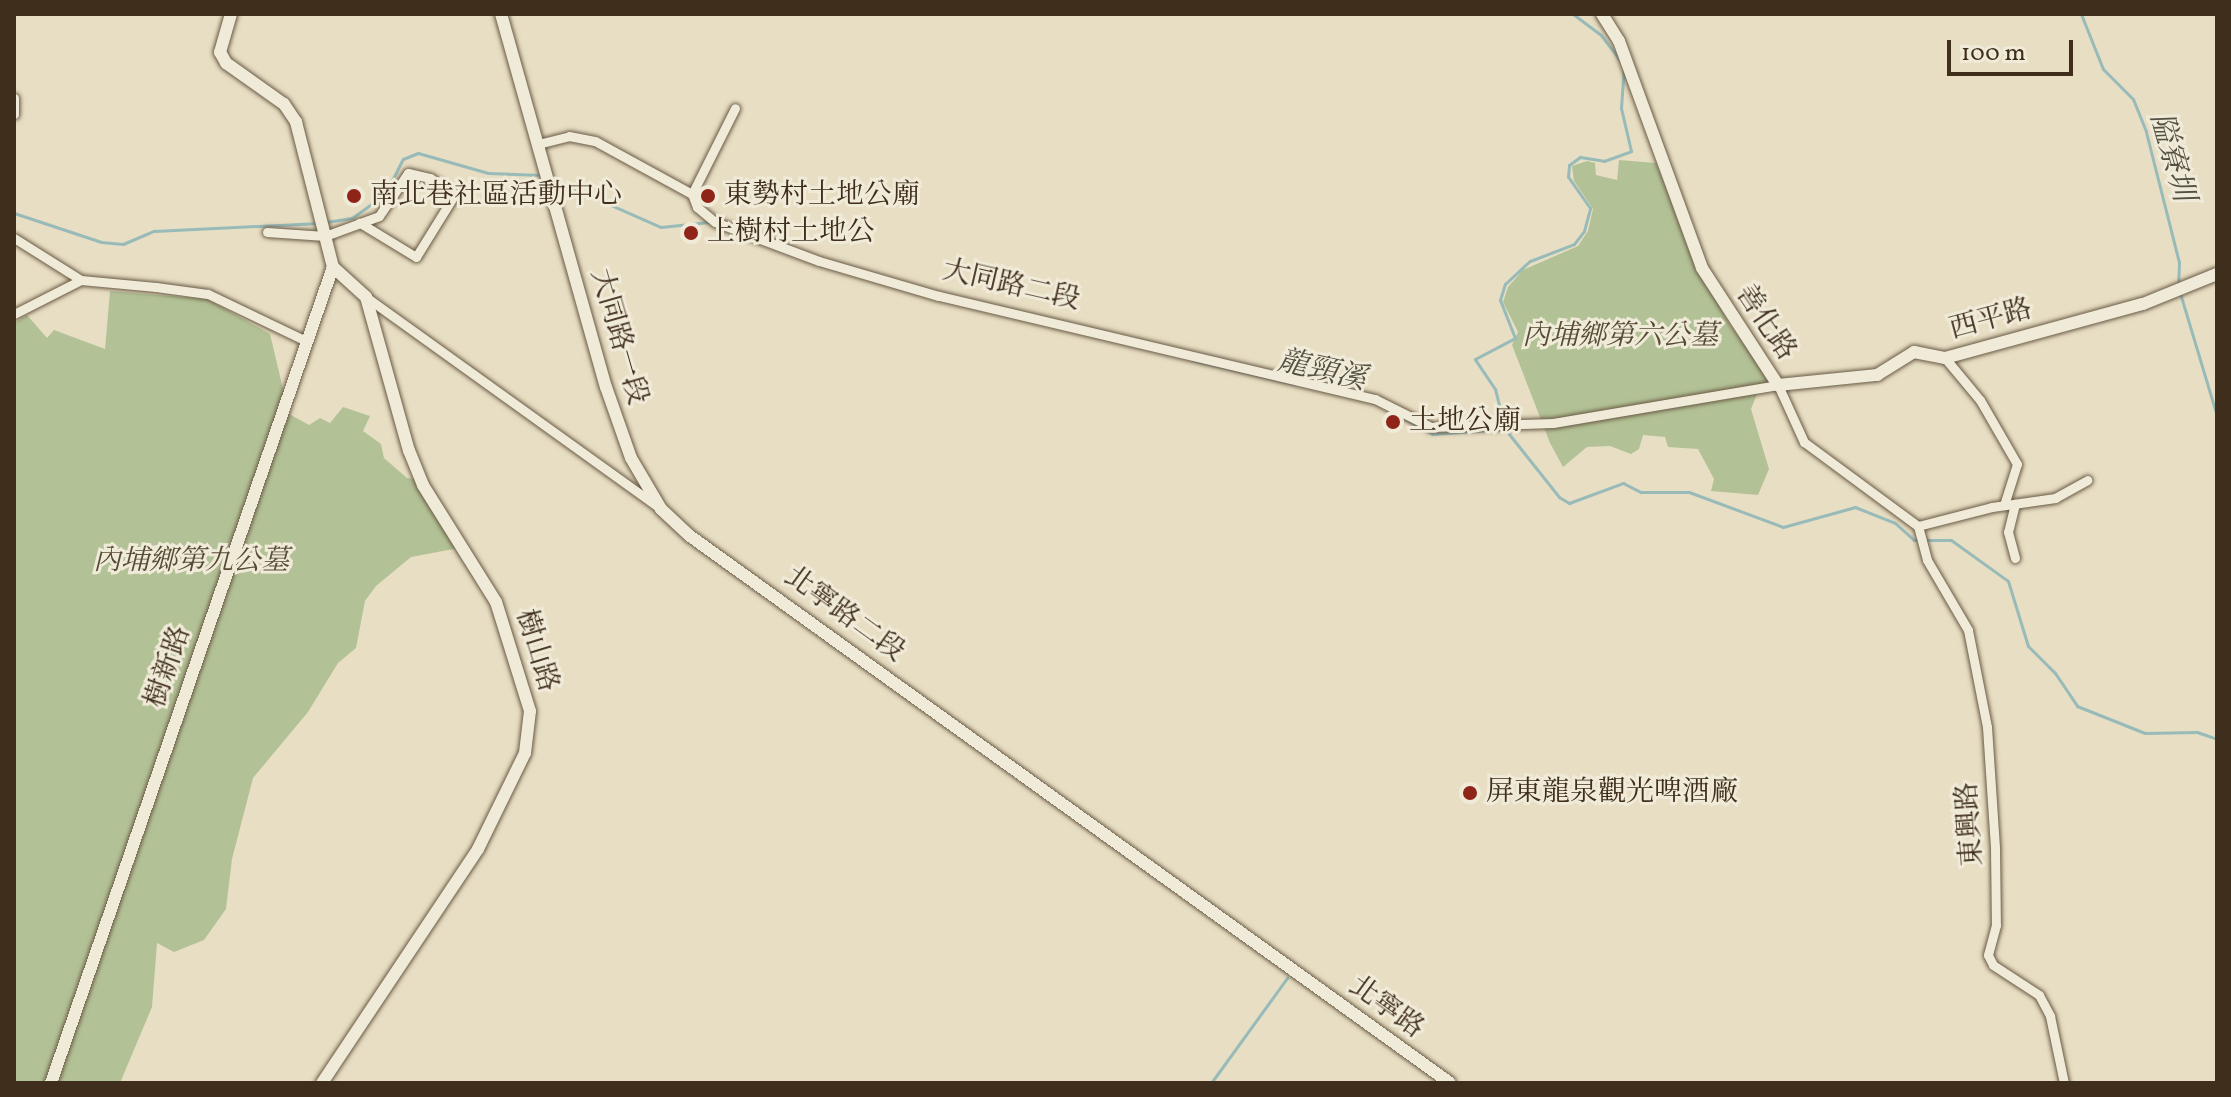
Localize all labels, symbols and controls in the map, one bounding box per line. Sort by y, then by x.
scale bar [1951,24,2077,74]
text: 100 m [1961,37,2026,71]
water label: 隘寮圳 [2141,109,2201,205]
place label: 南北巷社區活動中心 [370,179,622,213]
place label: 東勢村土地公廟 [724,179,920,213]
marker: 南北巷社區活動中心 [345,187,363,205]
marker: 東勢村土地公廟 [699,187,717,205]
place label: 上樹村土地公 [707,216,875,250]
marker: 上樹村土地公 [682,224,700,242]
street label: 大同路二段 [939,254,1083,318]
street label: 大同路一段 [583,265,653,409]
street label: 善化路 [1728,279,1802,367]
street label: 西平路 [1946,293,2036,347]
park label: 內埔鄉第六公墓 [1522,320,1718,354]
water label: 龍頸溪 [1274,343,1370,399]
place label: 土地公廟 [1409,405,1521,439]
marker: 土地公廟 [1384,413,1402,431]
park label: 內埔鄉第九公墓 [93,545,289,579]
street label: 北寧路二段 [777,560,911,670]
street label: 樹山路 [508,606,564,696]
street label: 樹新路 [139,622,199,712]
place label: 屏東龍泉觀光啤酒廠 [1486,776,1738,810]
street label: 東興路 [1951,781,1991,867]
marker: 屏東龍泉觀光啤酒廠 [1461,784,1479,802]
street label: 北寧路 [1342,970,1430,1046]

